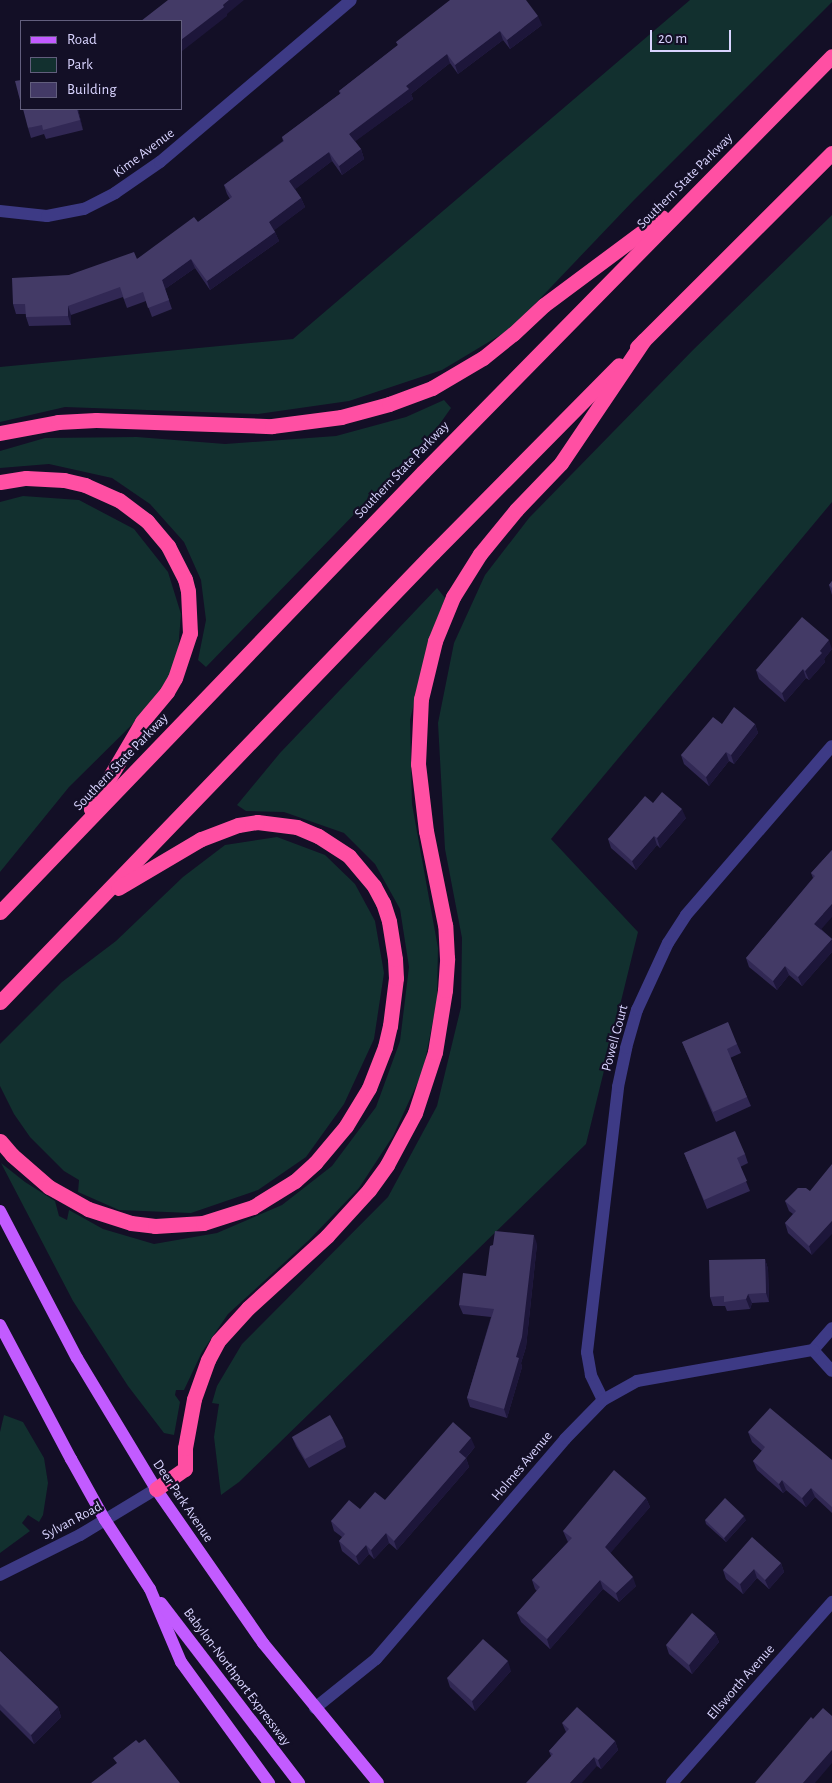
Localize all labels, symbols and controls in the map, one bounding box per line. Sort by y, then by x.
legend [20,20,182,110]
scale bar [652,20,733,52]
text: 20 m [658,31,687,46]
text: Road [67,32,97,47]
text: Park [67,57,93,72]
text: Building [67,82,117,97]
street label: Kime Avenue [110,125,178,181]
street label: Southern State Parkway [634,130,736,232]
street label: Southern State Parkway [351,418,453,522]
street label: Southern State Parkway [70,710,172,814]
street label: Powell Court [598,1003,632,1073]
street label: Holmes Avenue [488,1428,556,1504]
street label: Deer Park Avenue [149,1456,217,1546]
street label: Sylvan Road [39,1498,105,1544]
street label: Babylon-Northport Expressway [180,1605,294,1749]
street label: Ellsworth Avenue [704,1641,778,1723]

